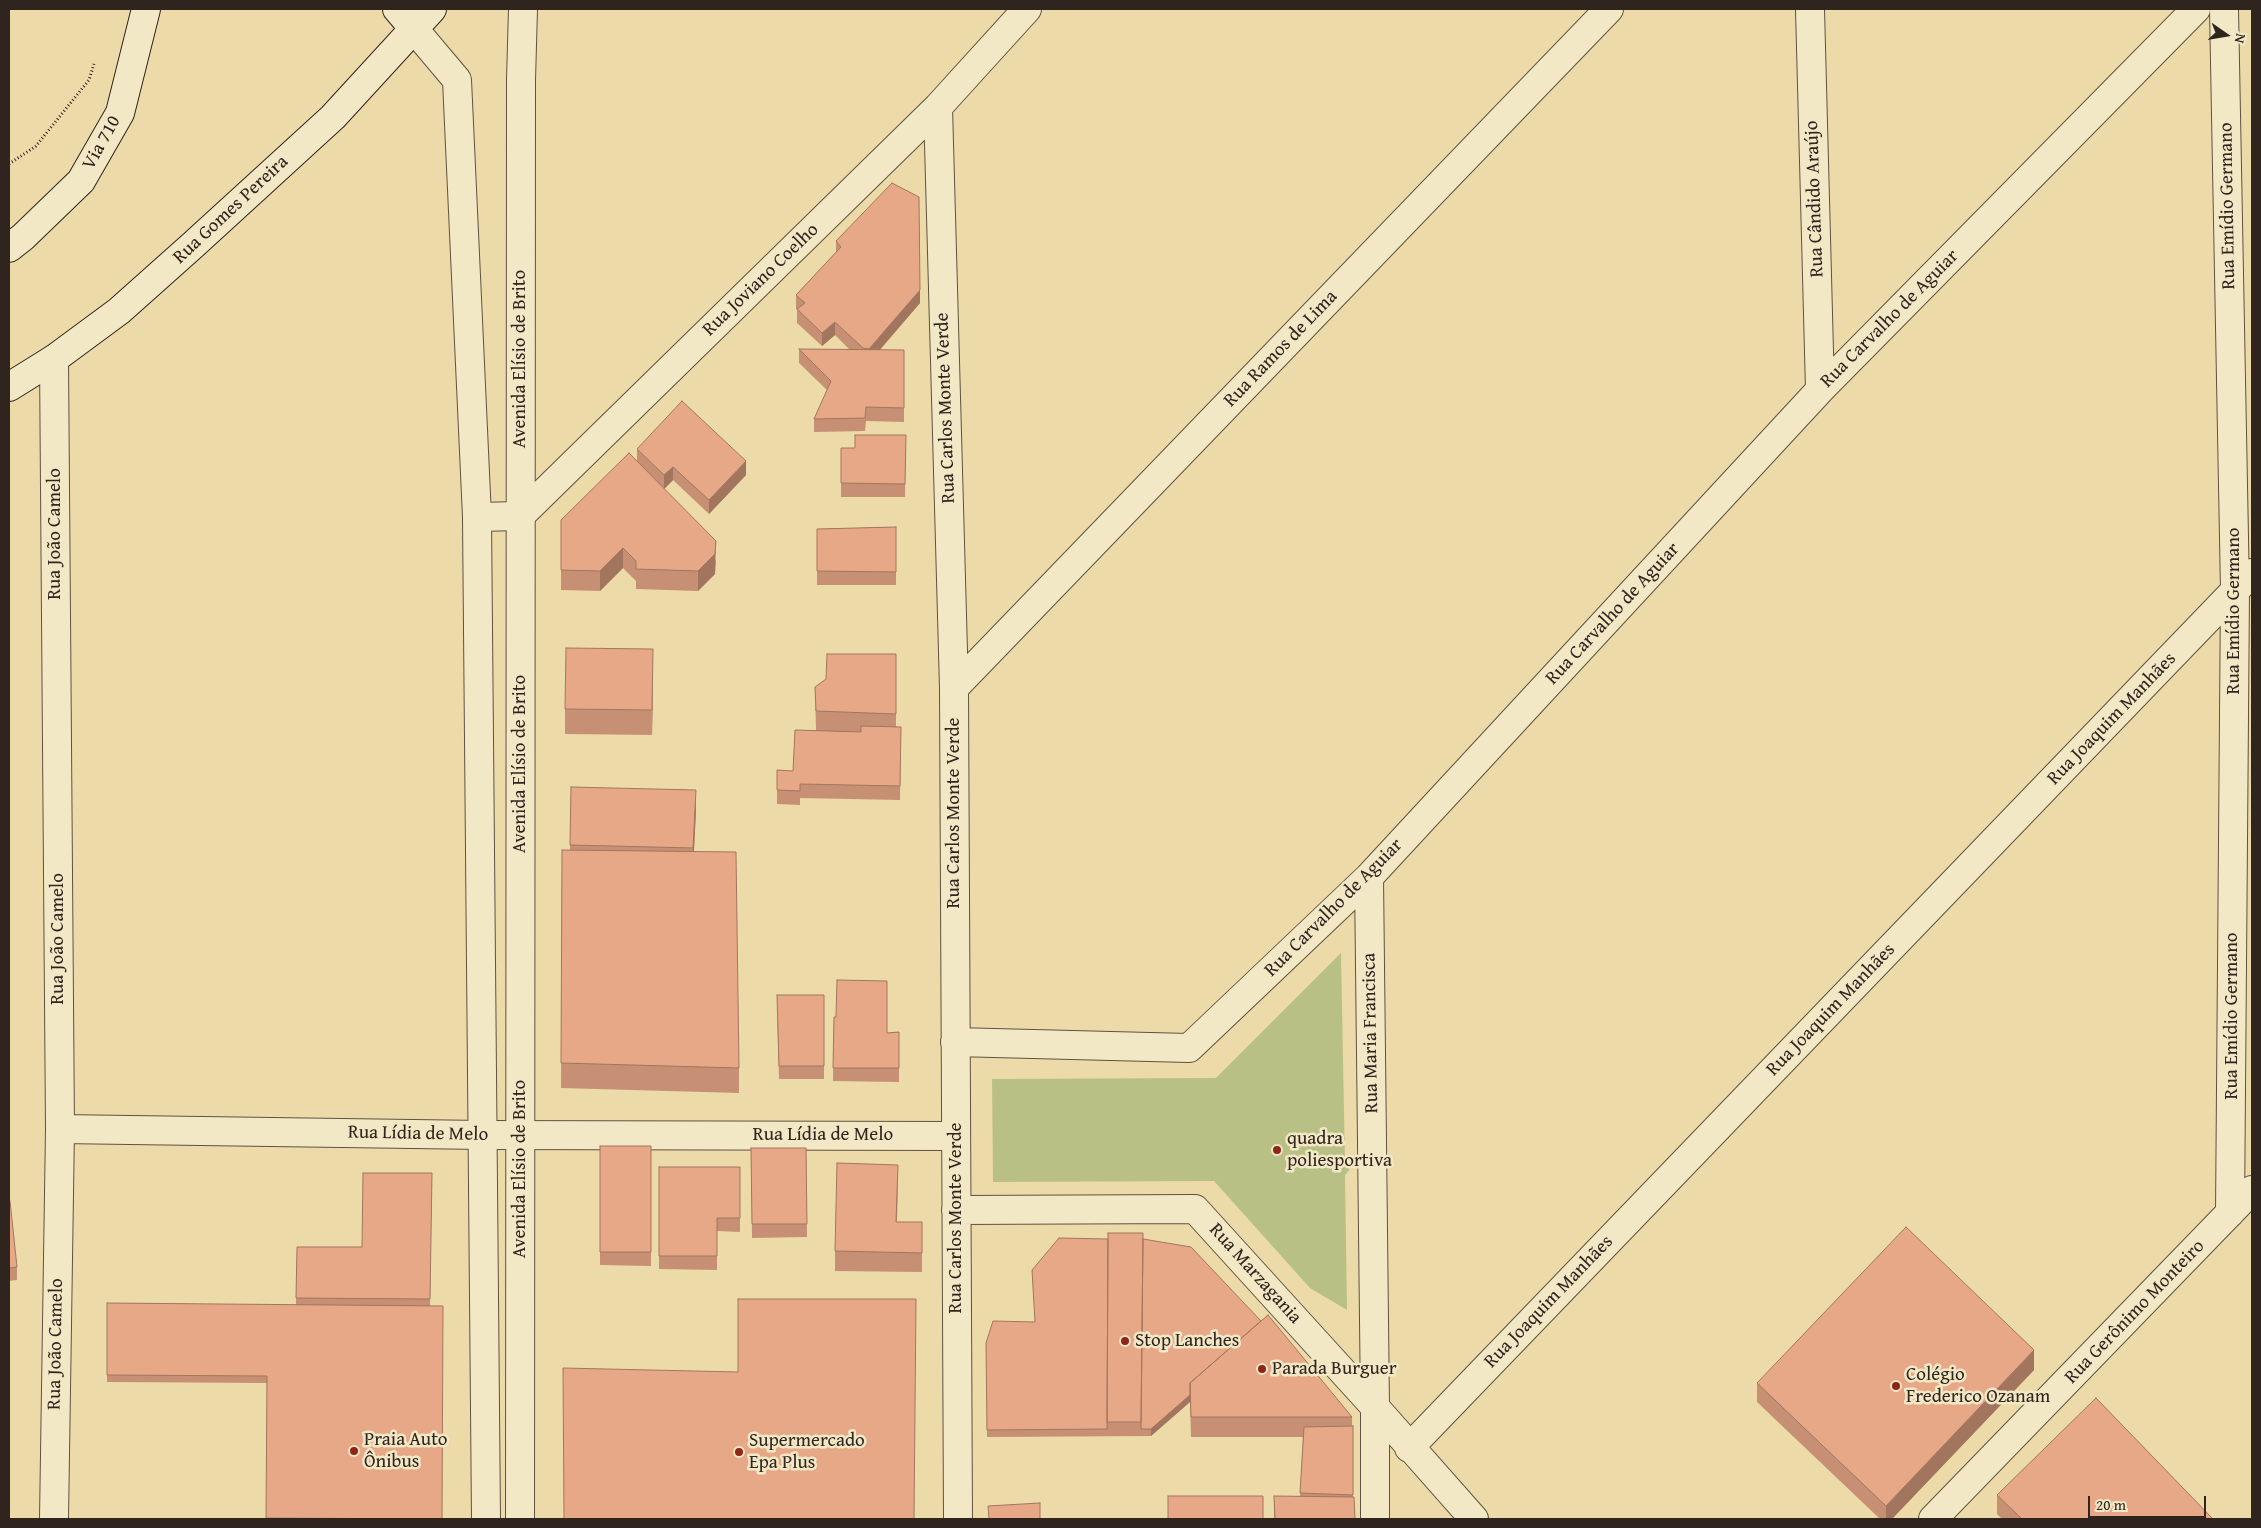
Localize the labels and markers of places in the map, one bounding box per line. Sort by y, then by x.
place label: quadra poliesportiva [1287,1128,1392,1172]
marker: quadra poliesportiva [1271,1144,1283,1156]
place label: Stop Lanches [1135,1330,1239,1352]
marker: Stop Lanches [1119,1335,1131,1347]
place label: Parada Burguer [1272,1358,1396,1380]
marker: Parada Burguer [1256,1363,1268,1375]
place label: Colégio Frederico Ozanam [1906,1364,2050,1408]
marker: Colégio Frederico Ozanam [1890,1380,1902,1392]
place label: Praia Auto Ônibus [364,1429,448,1473]
place label: Supermercado Epa Plus [749,1430,865,1474]
marker: Praia Auto Ônibus [348,1445,360,1457]
marker: Supermercado Epa Plus [733,1446,745,1458]

